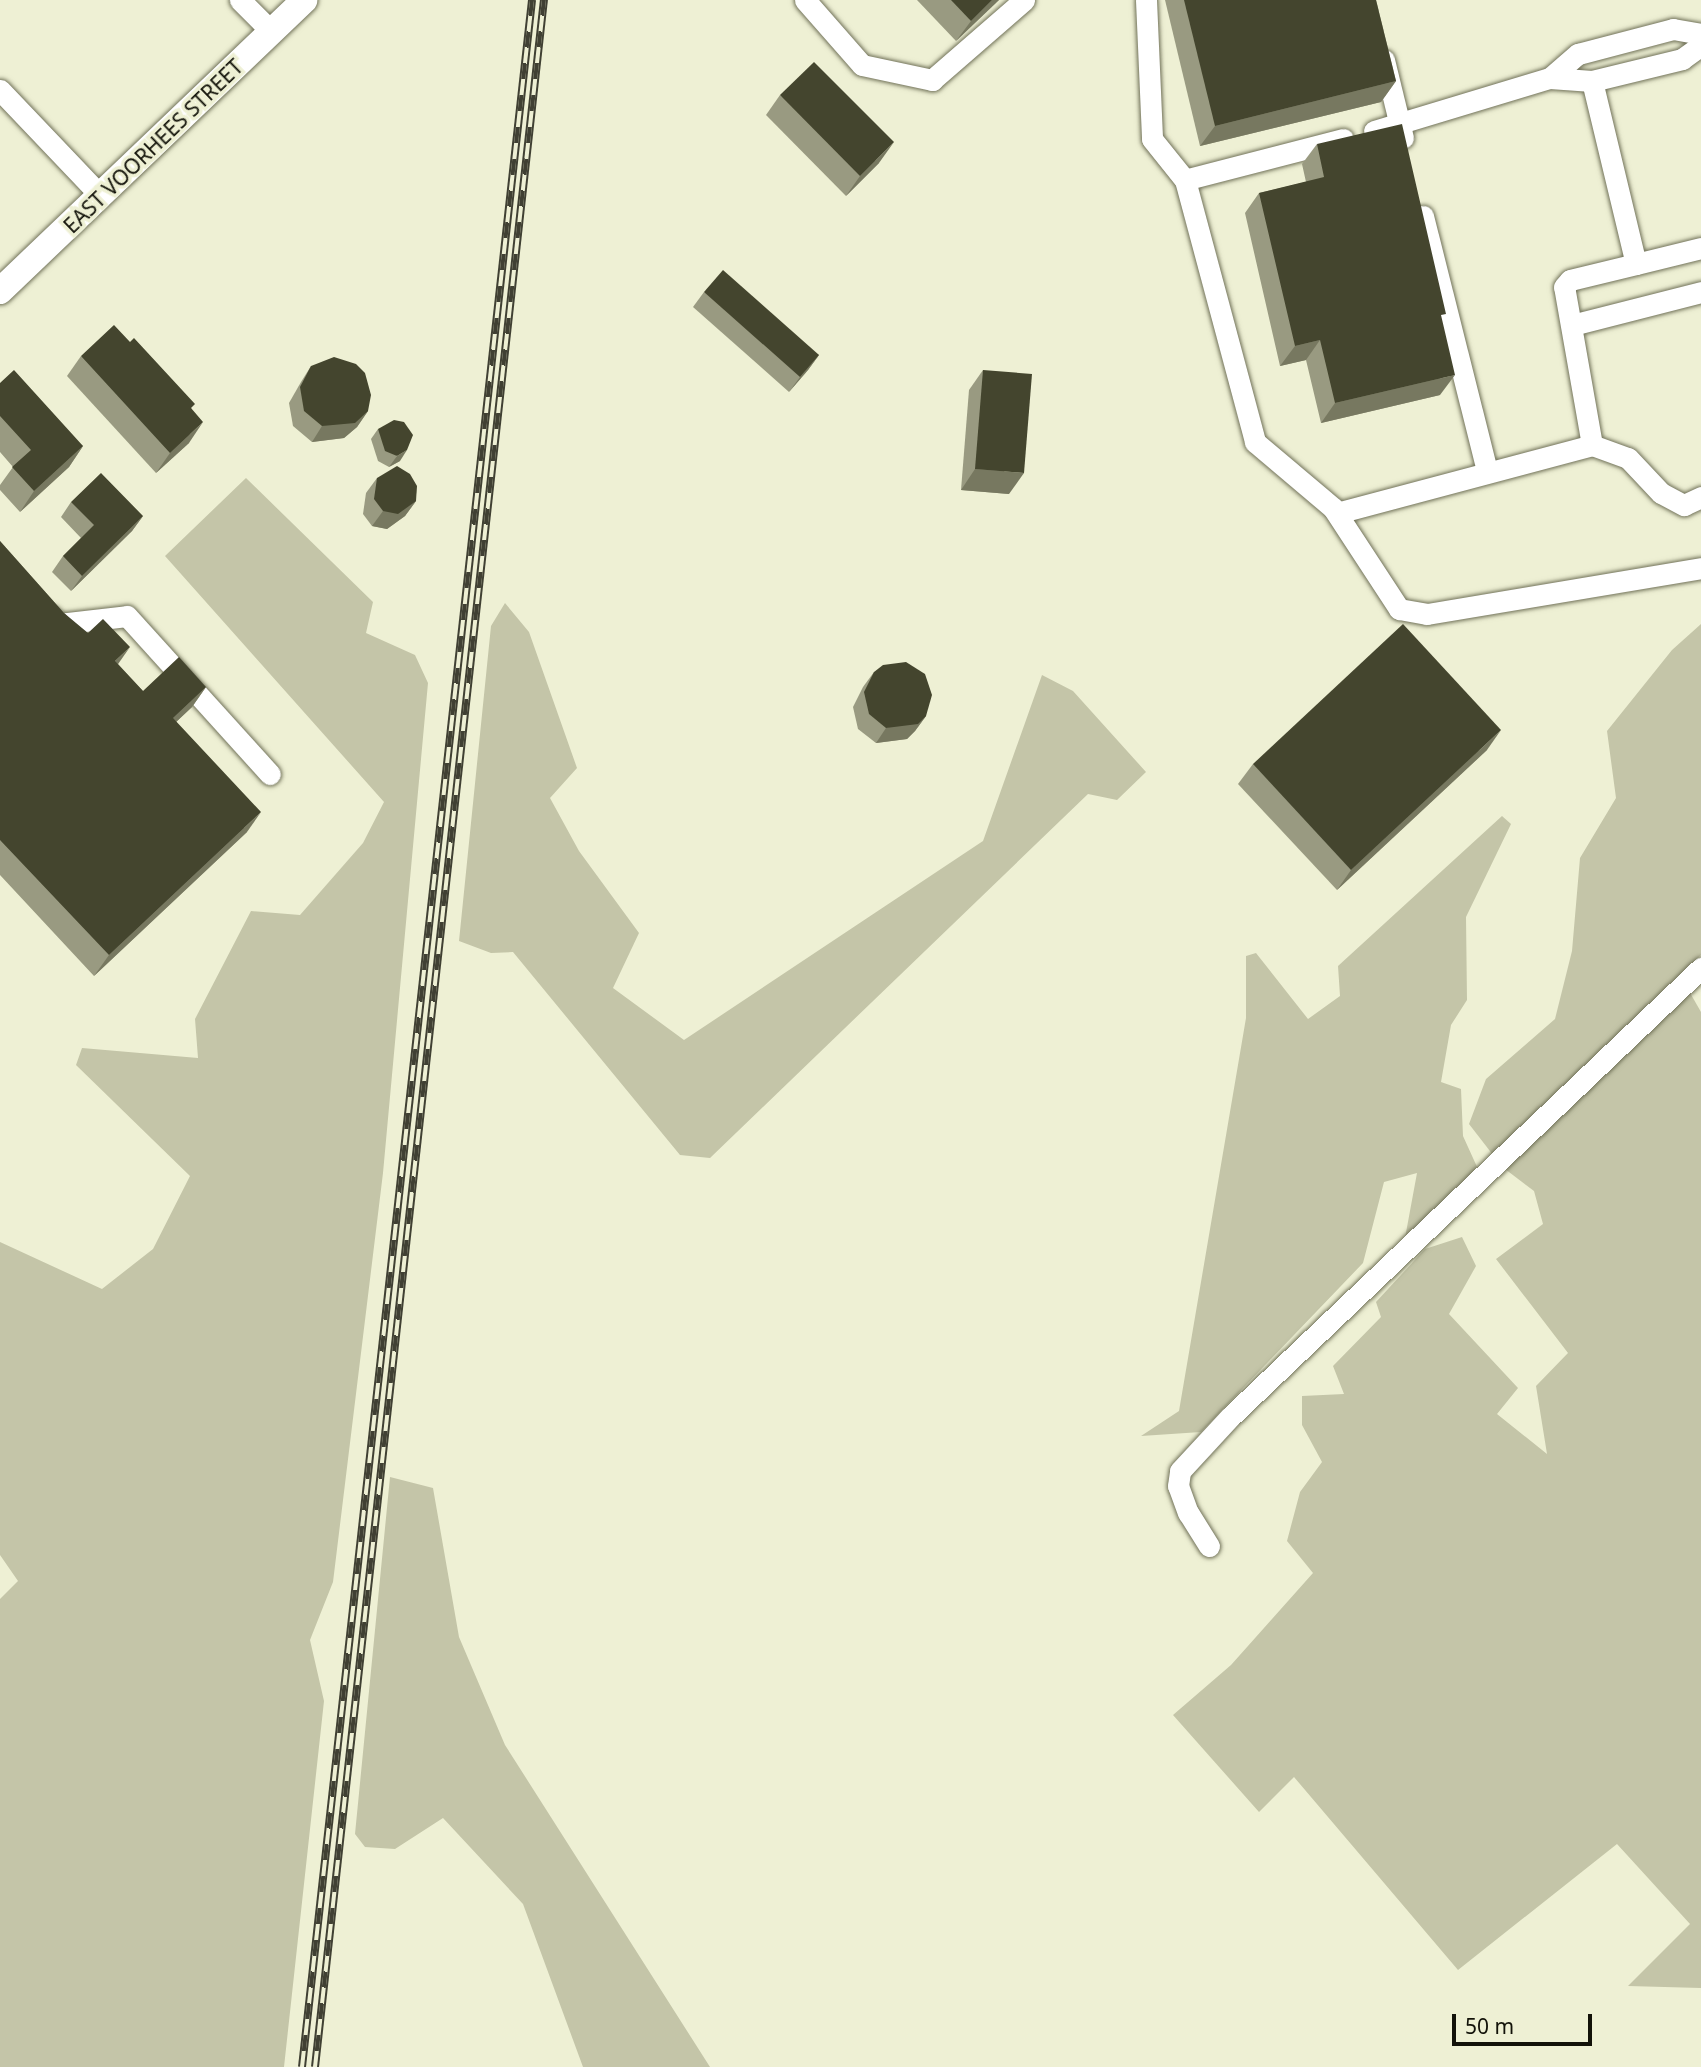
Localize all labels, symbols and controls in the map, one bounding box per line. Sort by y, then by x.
street label: EAST VOORHEES STREET [58,54,248,238]
scale bar [1456,2000,1596,2044]
text: 50 m [1465,2012,1514,2040]

